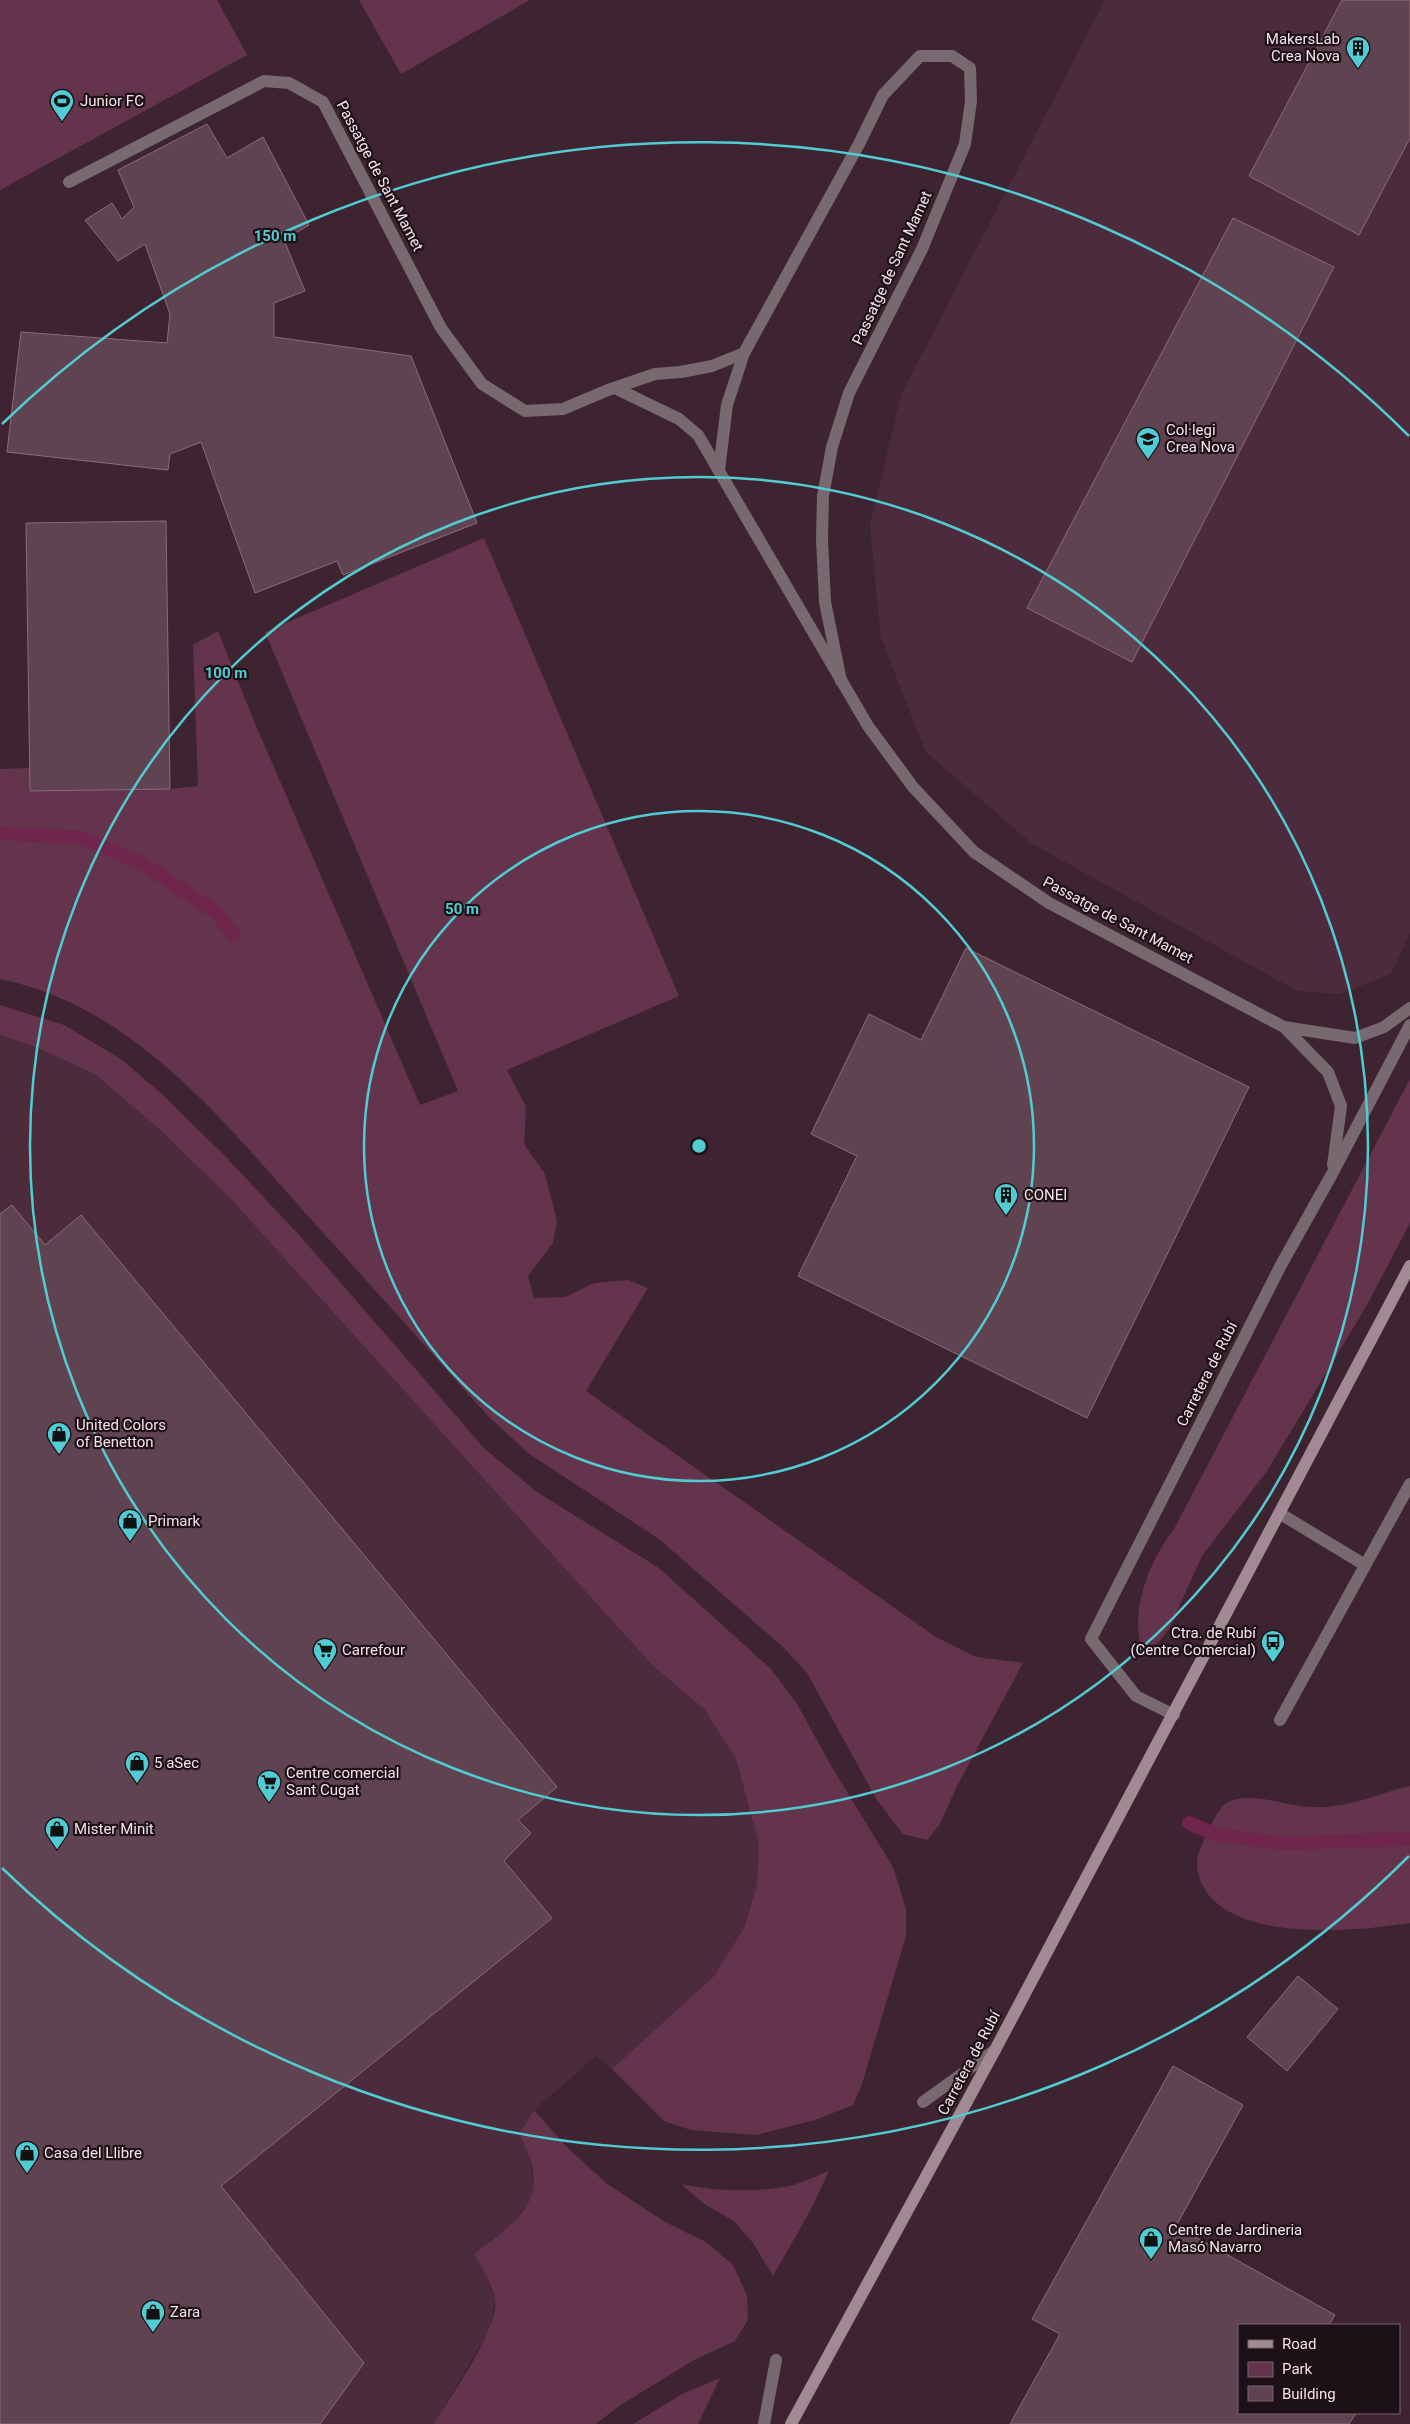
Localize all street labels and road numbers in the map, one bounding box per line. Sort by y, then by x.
street label: Passatge de Sant Mamet [333,98,427,254]
street label: Passatge de Sant Mamet [848,188,936,348]
street label: Passatge de Sant Mamet [1040,873,1196,967]
street label: Carretera de Rubí [1173,1317,1242,1429]
street label: Carretera de Rubí [934,2007,1005,2118]

